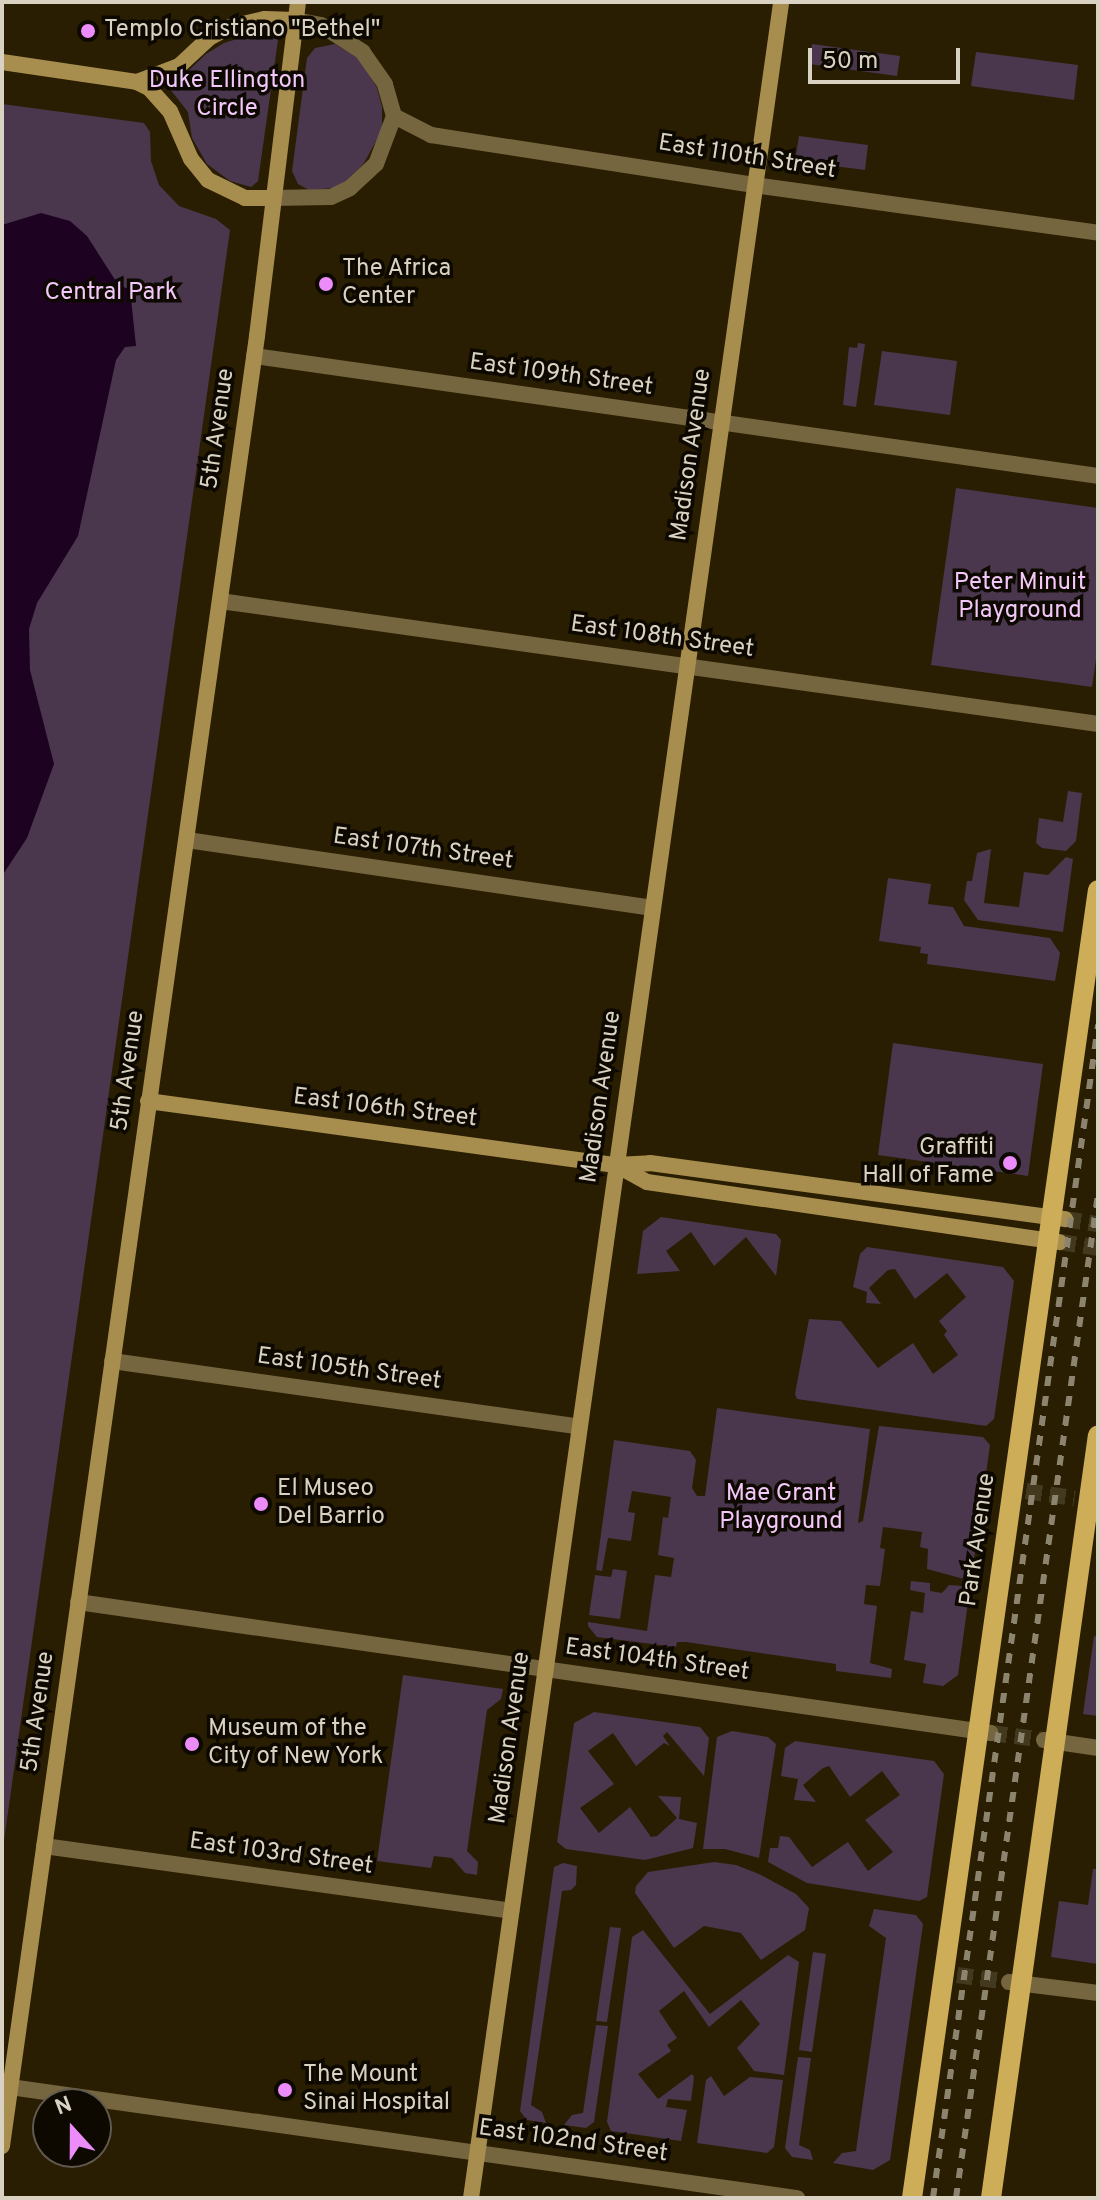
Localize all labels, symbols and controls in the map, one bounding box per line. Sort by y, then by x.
place label: Templo Cristiano "Bethel" [104,17,381,45]
marker: Templo Cristiano "Bethel" [79,22,97,40]
scale bar [812,32,964,82]
text: 50 m [822,47,878,77]
park label: Duke Ellington Circle [149,68,305,124]
street label: East 110th Street [656,130,838,186]
place label: The Africa Center [342,256,452,312]
marker: The Africa Center [317,275,335,293]
park label: Central Park [44,280,178,308]
street label: East 109th Street [467,349,655,403]
street label: 5th Avenue [196,366,242,492]
street label: Madison Avenue [666,366,718,544]
park label: Peter Minuit Playground [954,570,1086,626]
street label: East 108th Street [568,611,756,665]
street label: East 107th Street [331,823,515,877]
street label: 5th Avenue [106,1008,152,1134]
street label: Madison Avenue [576,1008,628,1186]
street label: East 106th Street [291,1083,479,1135]
place label: Graffiti Hall of Fame [862,1135,994,1191]
marker: Graffiti Hall of Fame [1001,1154,1019,1172]
street label: East 105th Street [255,1343,443,1397]
street label: Park Avenue [955,1471,1003,1609]
place label: El Museo Del Barrio [277,1476,385,1532]
park label: Mae Grant Playground [719,1481,843,1537]
marker: El Museo Del Barrio [252,1495,270,1513]
street label: East 104th Street [563,1634,751,1688]
street label: 5th Avenue [16,1649,62,1775]
street label: Madison Avenue [485,1649,537,1827]
place label: Museum of the City of New York [208,1716,384,1772]
marker: Museum of the City of New York [183,1735,201,1753]
street label: East 103rd Street [187,1828,375,1882]
place label: The Mount Sinai Hospital [303,2062,450,2118]
marker: The Mount Sinai Hospital [274,2079,296,2101]
north arrow [32,2088,112,2168]
text: N [52,2092,76,2122]
street label: East 102nd Street [477,2114,669,2170]

